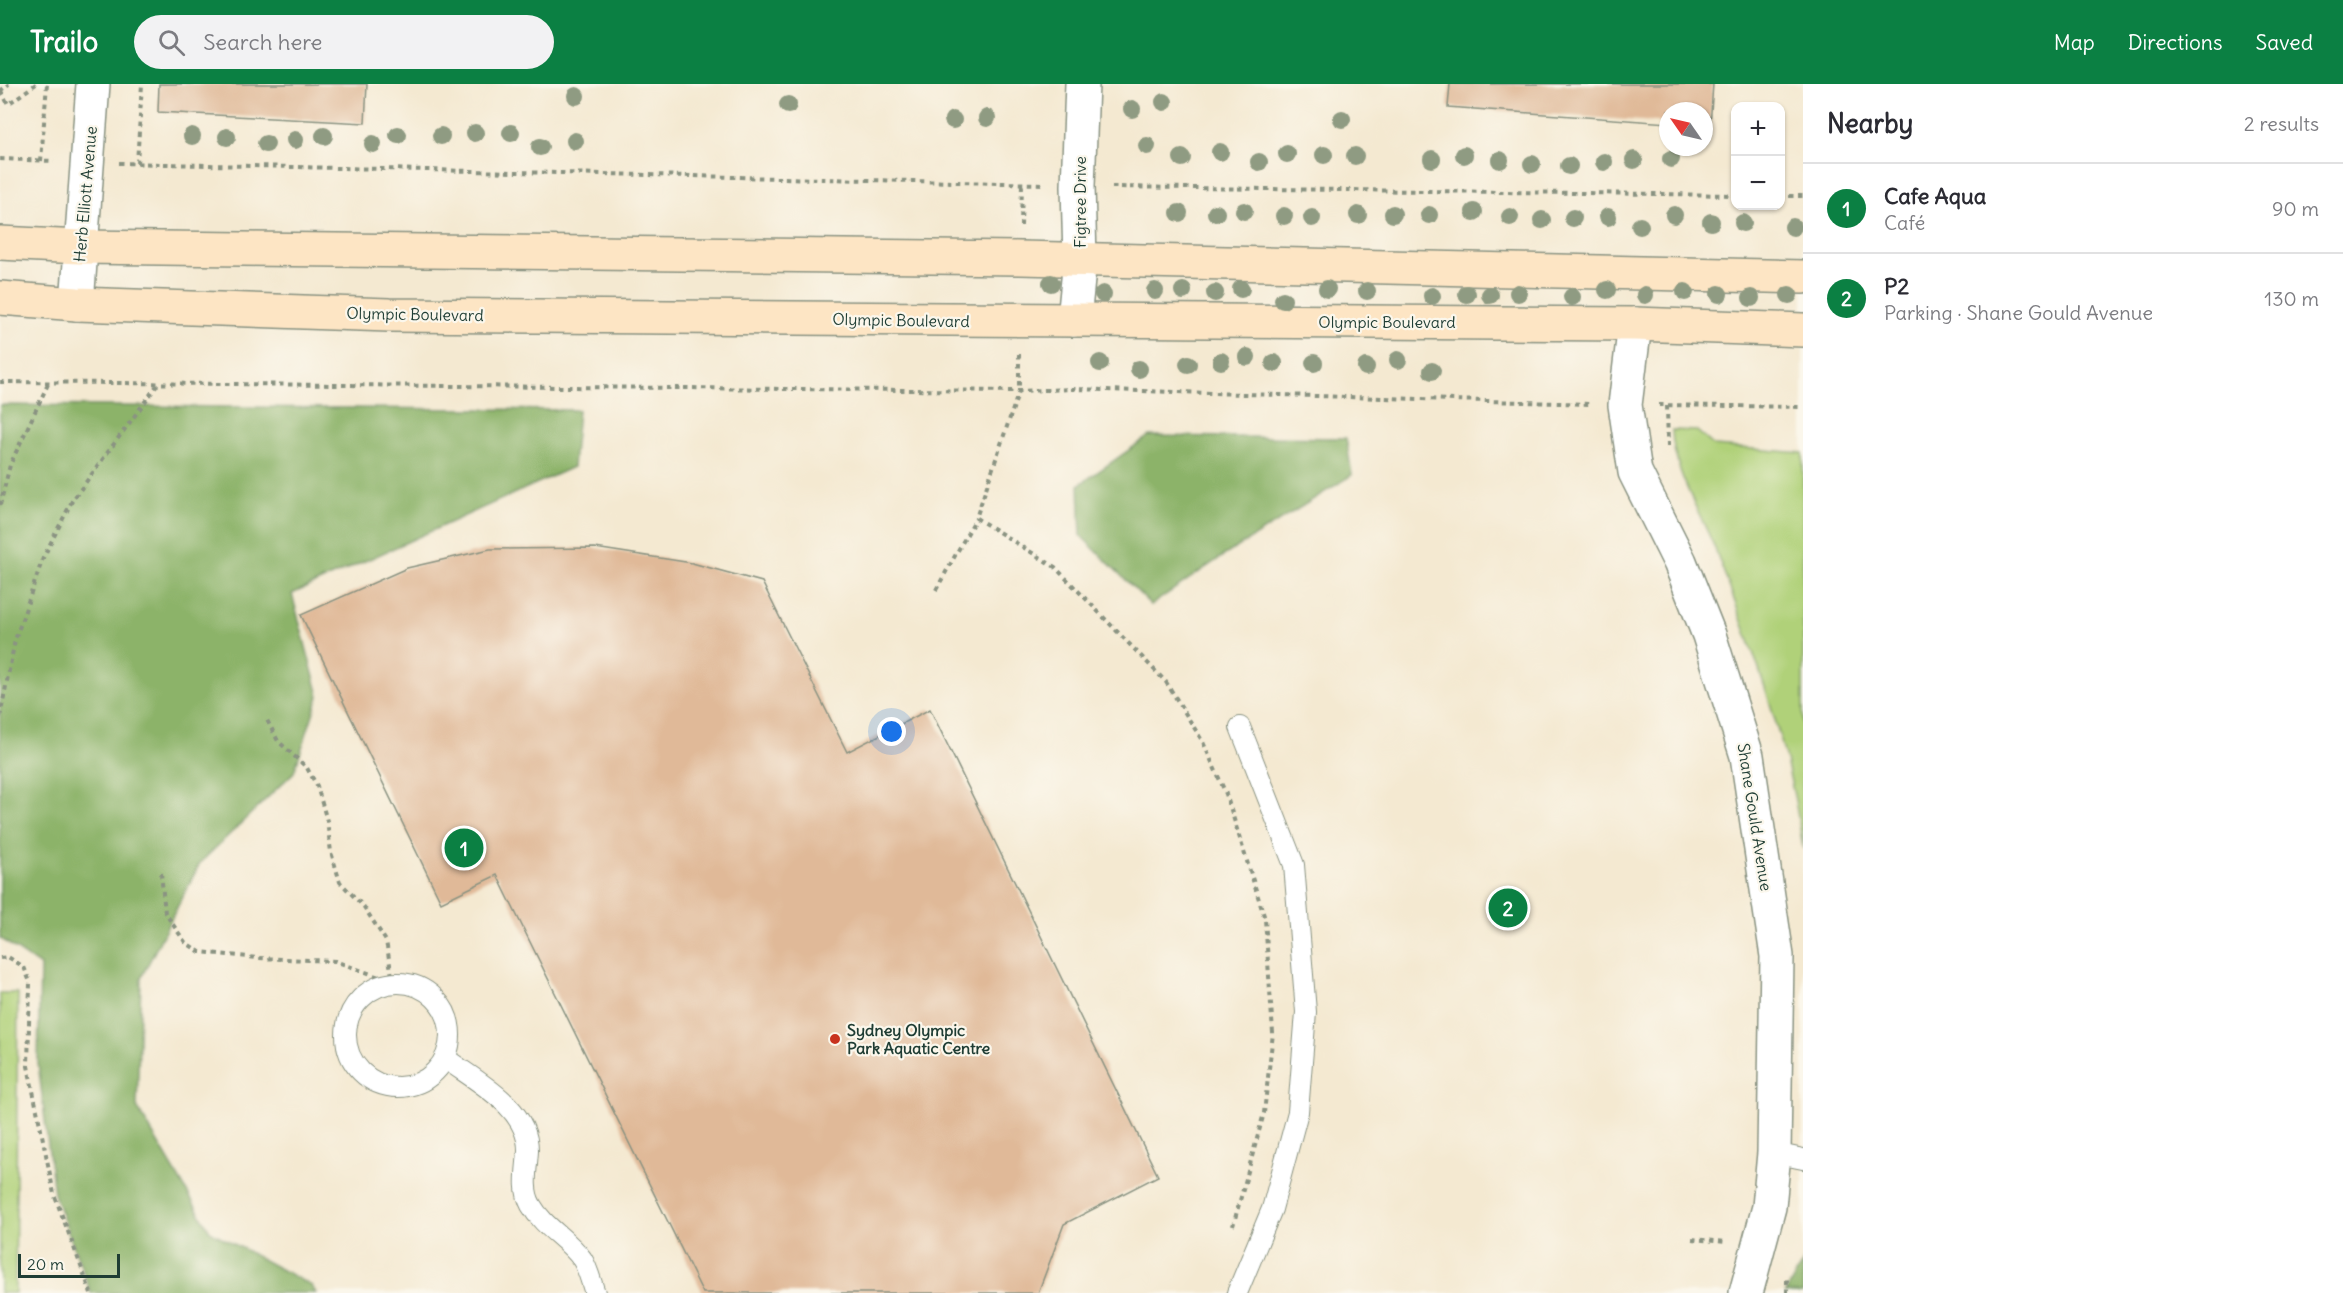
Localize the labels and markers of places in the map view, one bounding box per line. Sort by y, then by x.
pin: 1 [444,826,484,870]
pin: 2 [1488,886,1528,930]
place label: Sydney Olympic Park Aquatic Centre [847,1020,991,1059]
marker: Sydney Olympic Park Aquatic Centre [828,1032,842,1046]

